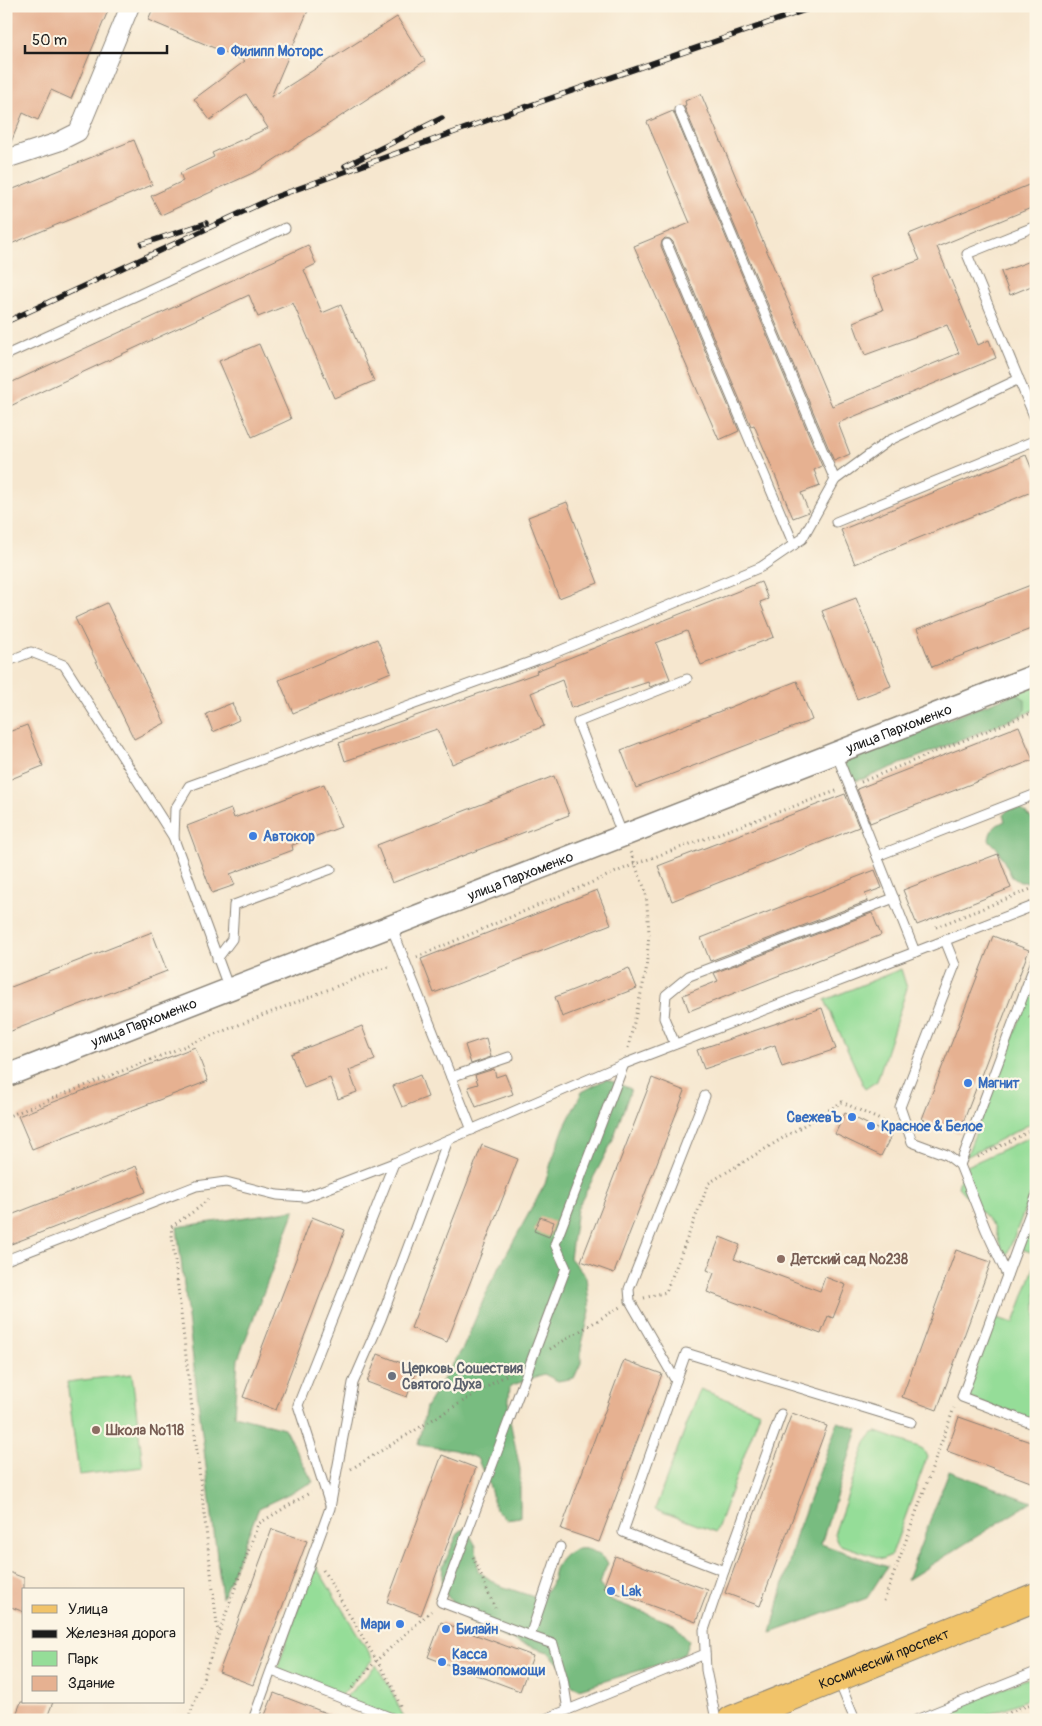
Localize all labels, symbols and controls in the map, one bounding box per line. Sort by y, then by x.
scale bar [25,22,168,54]
text: 50 m [32,31,67,50]
place label: Филипп Моторс [230,43,323,60]
marker: Филипп Моторс [215,45,227,57]
street label: улица Пархоменко [843,701,955,757]
place label: Автокор [263,828,315,845]
marker: Автокор [247,830,259,842]
street label: улица Пархоменко [464,848,576,905]
street label: улица Пархоменко [88,994,200,1051]
place label: Магнит [978,1075,1021,1092]
marker: Магнит [962,1077,974,1089]
place label: СвежевЪ [786,1109,843,1126]
marker: СвежевЪ [846,1111,858,1123]
place label: Красное & Белое [881,1118,984,1135]
marker: Красное & Белое [865,1120,877,1132]
place label: Детский сад №238 [790,1251,908,1268]
marker: Детский сад №238 [775,1253,787,1265]
place label: Церковь Сошествия Святого Духа [402,1360,523,1393]
marker: Церковь Сошествия Святого Духа [386,1370,398,1382]
place label: Школа №118 [105,1422,184,1439]
marker: Школа №118 [90,1424,102,1436]
place label: Lak [621,1583,641,1600]
marker: Lak [605,1585,617,1597]
legend [22,1588,185,1704]
text: Улица [68,1600,108,1619]
place label: Мари [361,1616,391,1633]
marker: Мари [394,1618,406,1630]
place label: Билайн [456,1621,498,1638]
marker: Билайн [440,1623,452,1635]
text: Железная дорога [66,1624,176,1643]
street label: Космический проспект [816,1625,952,1693]
place label: Касса Взаимопомощи [452,1646,546,1679]
text: Парк [68,1650,99,1669]
marker: Касса Взаимопомощи [436,1656,448,1668]
text: Здание [68,1674,115,1693]

